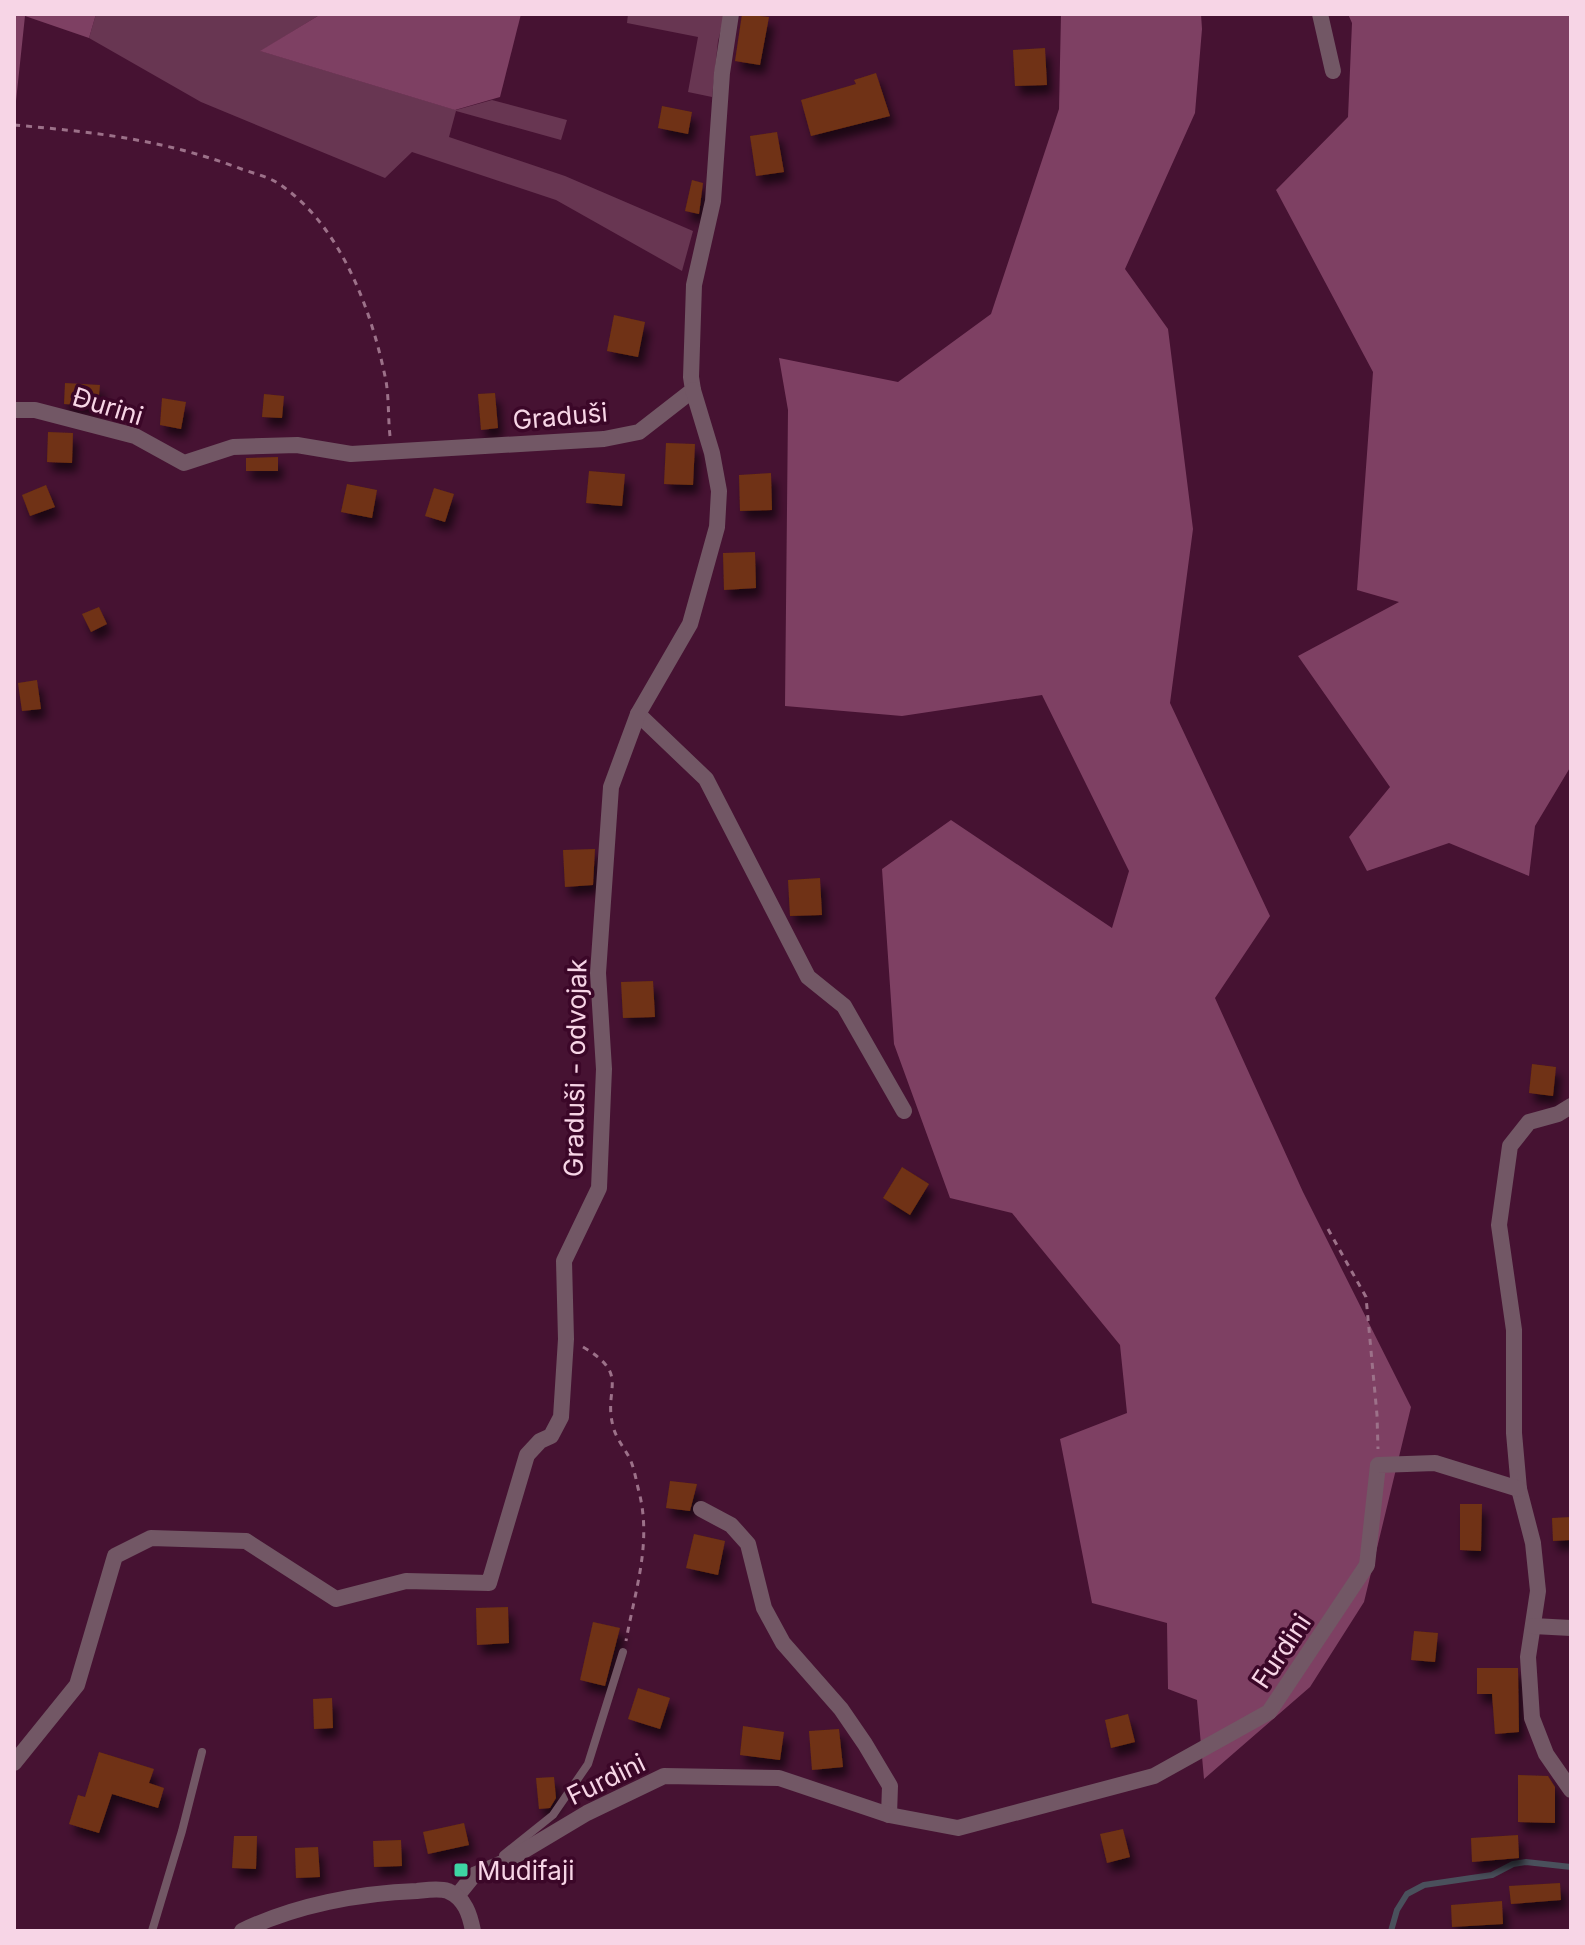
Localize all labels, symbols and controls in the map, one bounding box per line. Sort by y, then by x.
street label: Đurini [69,381,147,431]
street label: Graduši [511,396,609,436]
street label: Graduši - odvojak [558,959,592,1177]
street label: Furdini [1245,1608,1317,1694]
street label: Furdini [562,1747,650,1811]
place label: Mudifaji [477,1855,575,1886]
marker: Mudifaji [452,1861,470,1879]

